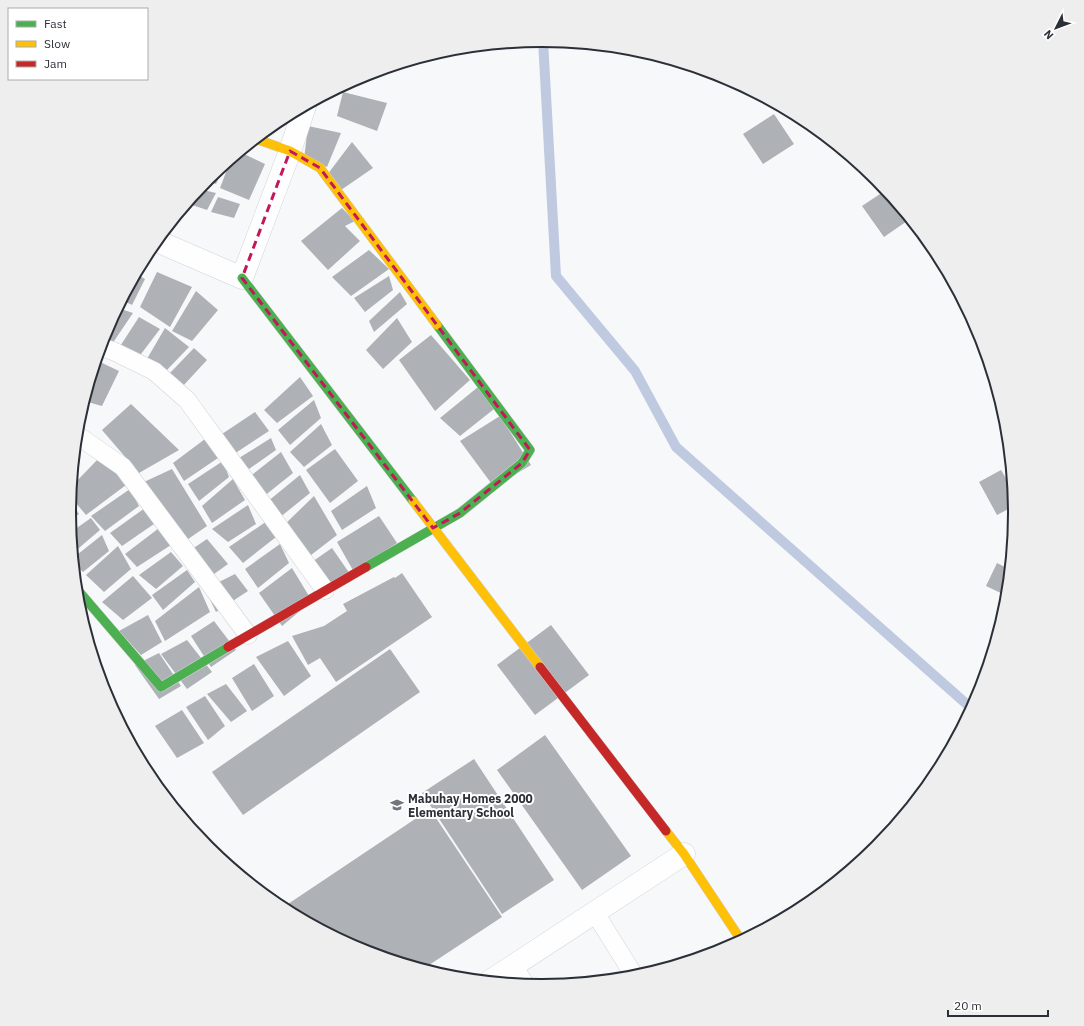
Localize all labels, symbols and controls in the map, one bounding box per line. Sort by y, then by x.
legend [8,8,148,80]
north arrow [1036,8,1076,48]
text: Fast [44,16,67,31]
text: N [1041,27,1056,42]
text: Slow [44,36,70,51]
text: Jam [44,56,67,71]
place label: Mabuhay Homes 2000 Elementary School [408,791,533,820]
school or university icon: Mabuhay Homes 2000 Elementary School [389,797,405,813]
scale bar [948,992,1048,1018]
text: 20 m [954,998,982,1013]

